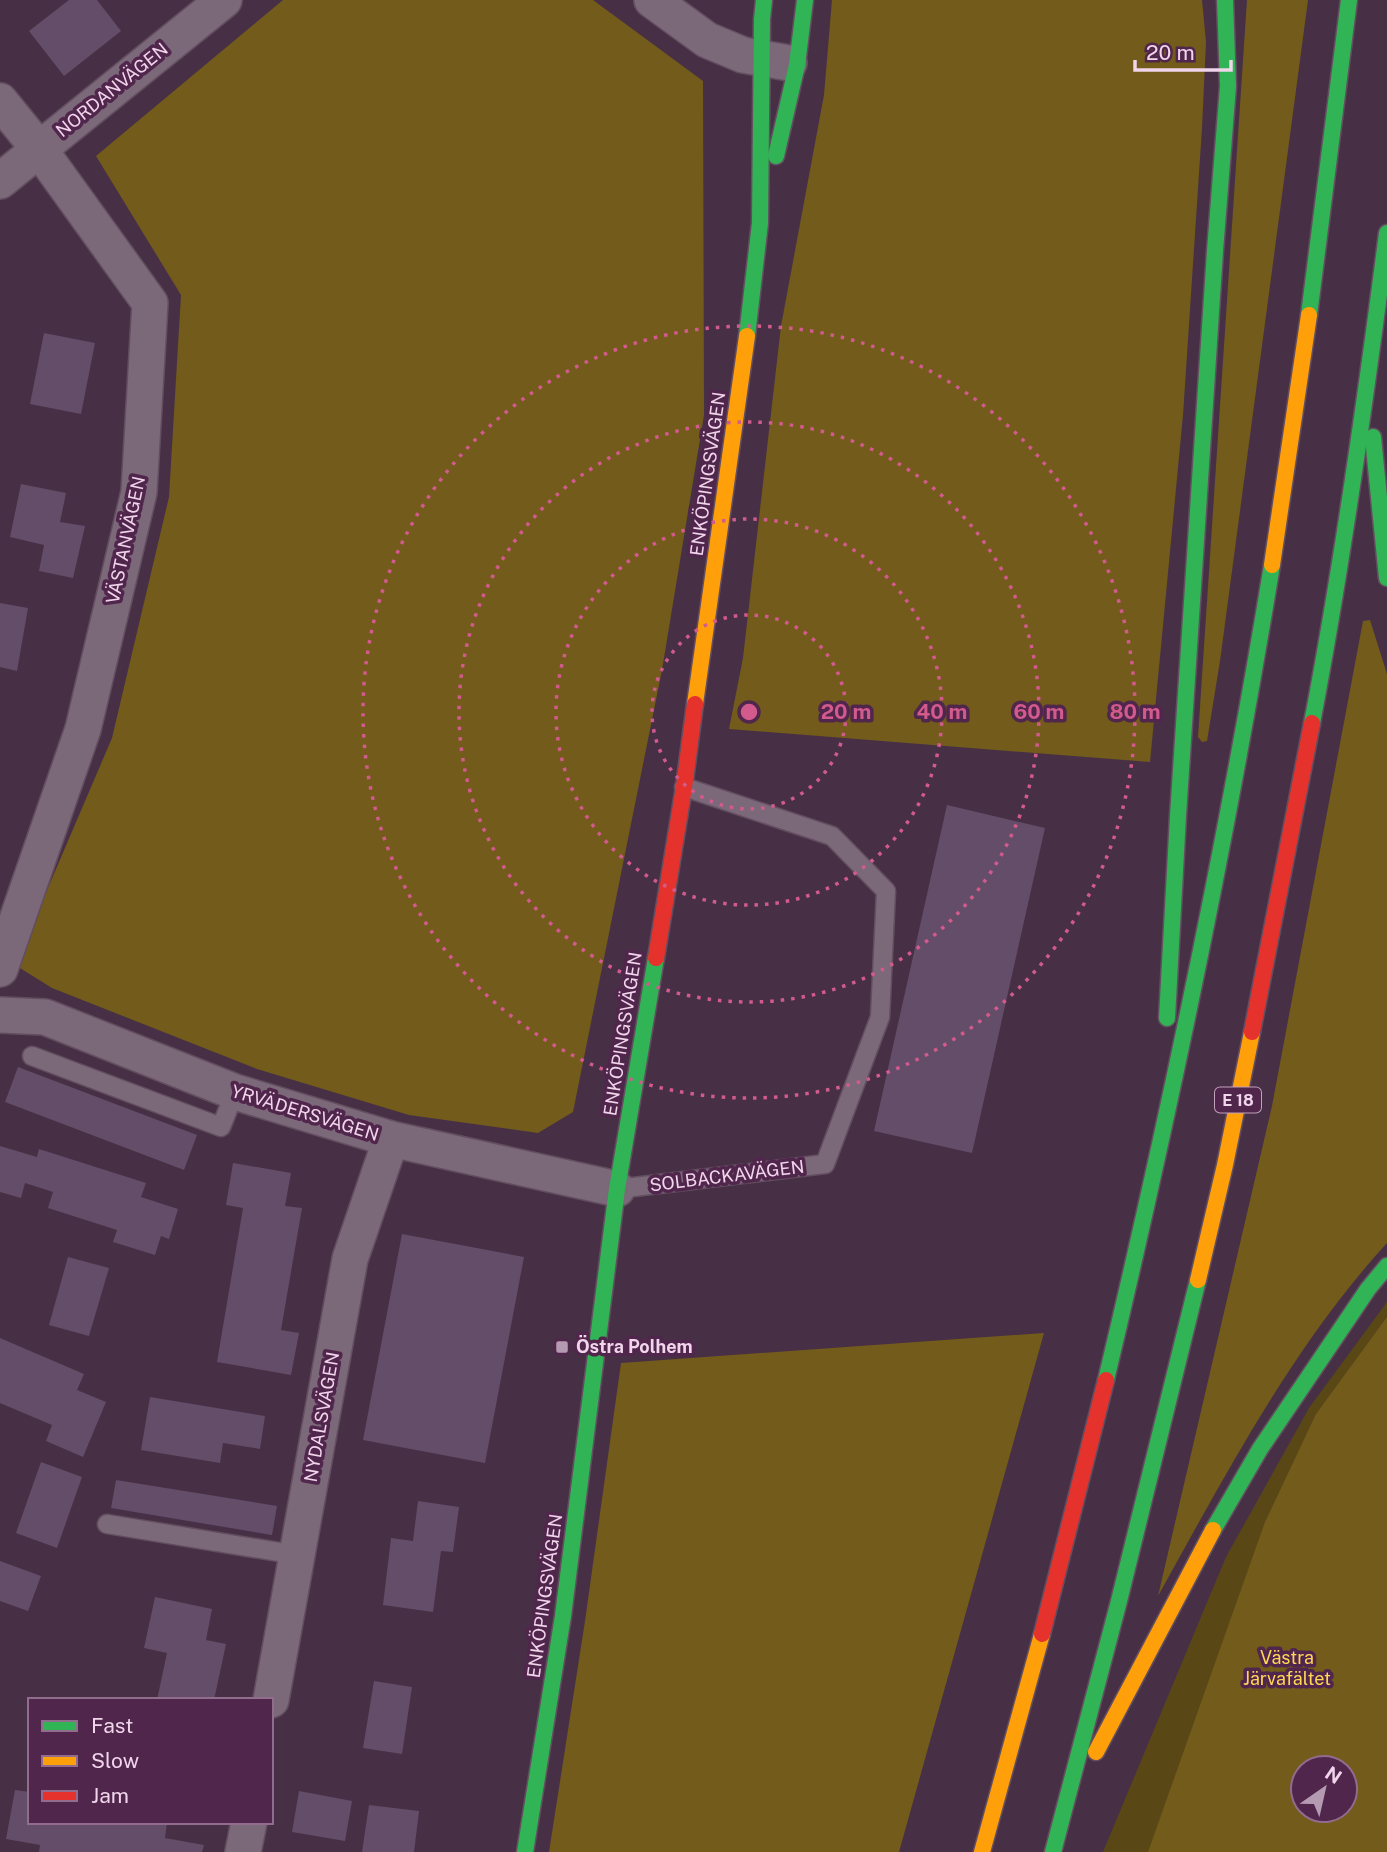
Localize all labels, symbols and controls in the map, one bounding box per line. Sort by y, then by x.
scale bar [1135,28,1231,72]
street label: NORDANVÄGEN [51,37,172,141]
text: 20 m [1146,40,1195,65]
street label: ENKÖPINGSVÄGEN [685,390,729,557]
street label: VÄSTANVÄGEN [101,474,149,606]
text: 20 m [821,699,871,724]
text: 40 m [917,699,967,724]
text: 60 m [1014,699,1064,724]
text: 80 m [1109,699,1161,724]
centre of rings [737,700,761,724]
street label: ENKÖPINGSVÄGEN [598,950,646,1117]
street label: YRVÄDERSVÄGEN [229,1079,382,1145]
road number: E 18 [1215,1088,1261,1112]
street label: SOLBACKAVÄGEN [648,1155,805,1195]
place label: Östra Polhem [576,1335,693,1357]
marker: Östra Polhem [554,1339,570,1355]
street label: NYDALSVÄGEN [299,1350,343,1484]
street label: ENKÖPINGSVÄGEN [522,1512,566,1679]
park label: Västra Järvafältet [1243,1647,1331,1689]
legend [28,1698,273,1824]
text: Fast [91,1713,133,1738]
text: Slow [91,1748,139,1773]
north arrow [1289,1754,1359,1824]
text: N [1321,1762,1346,1788]
text: Jam [91,1783,129,1808]

